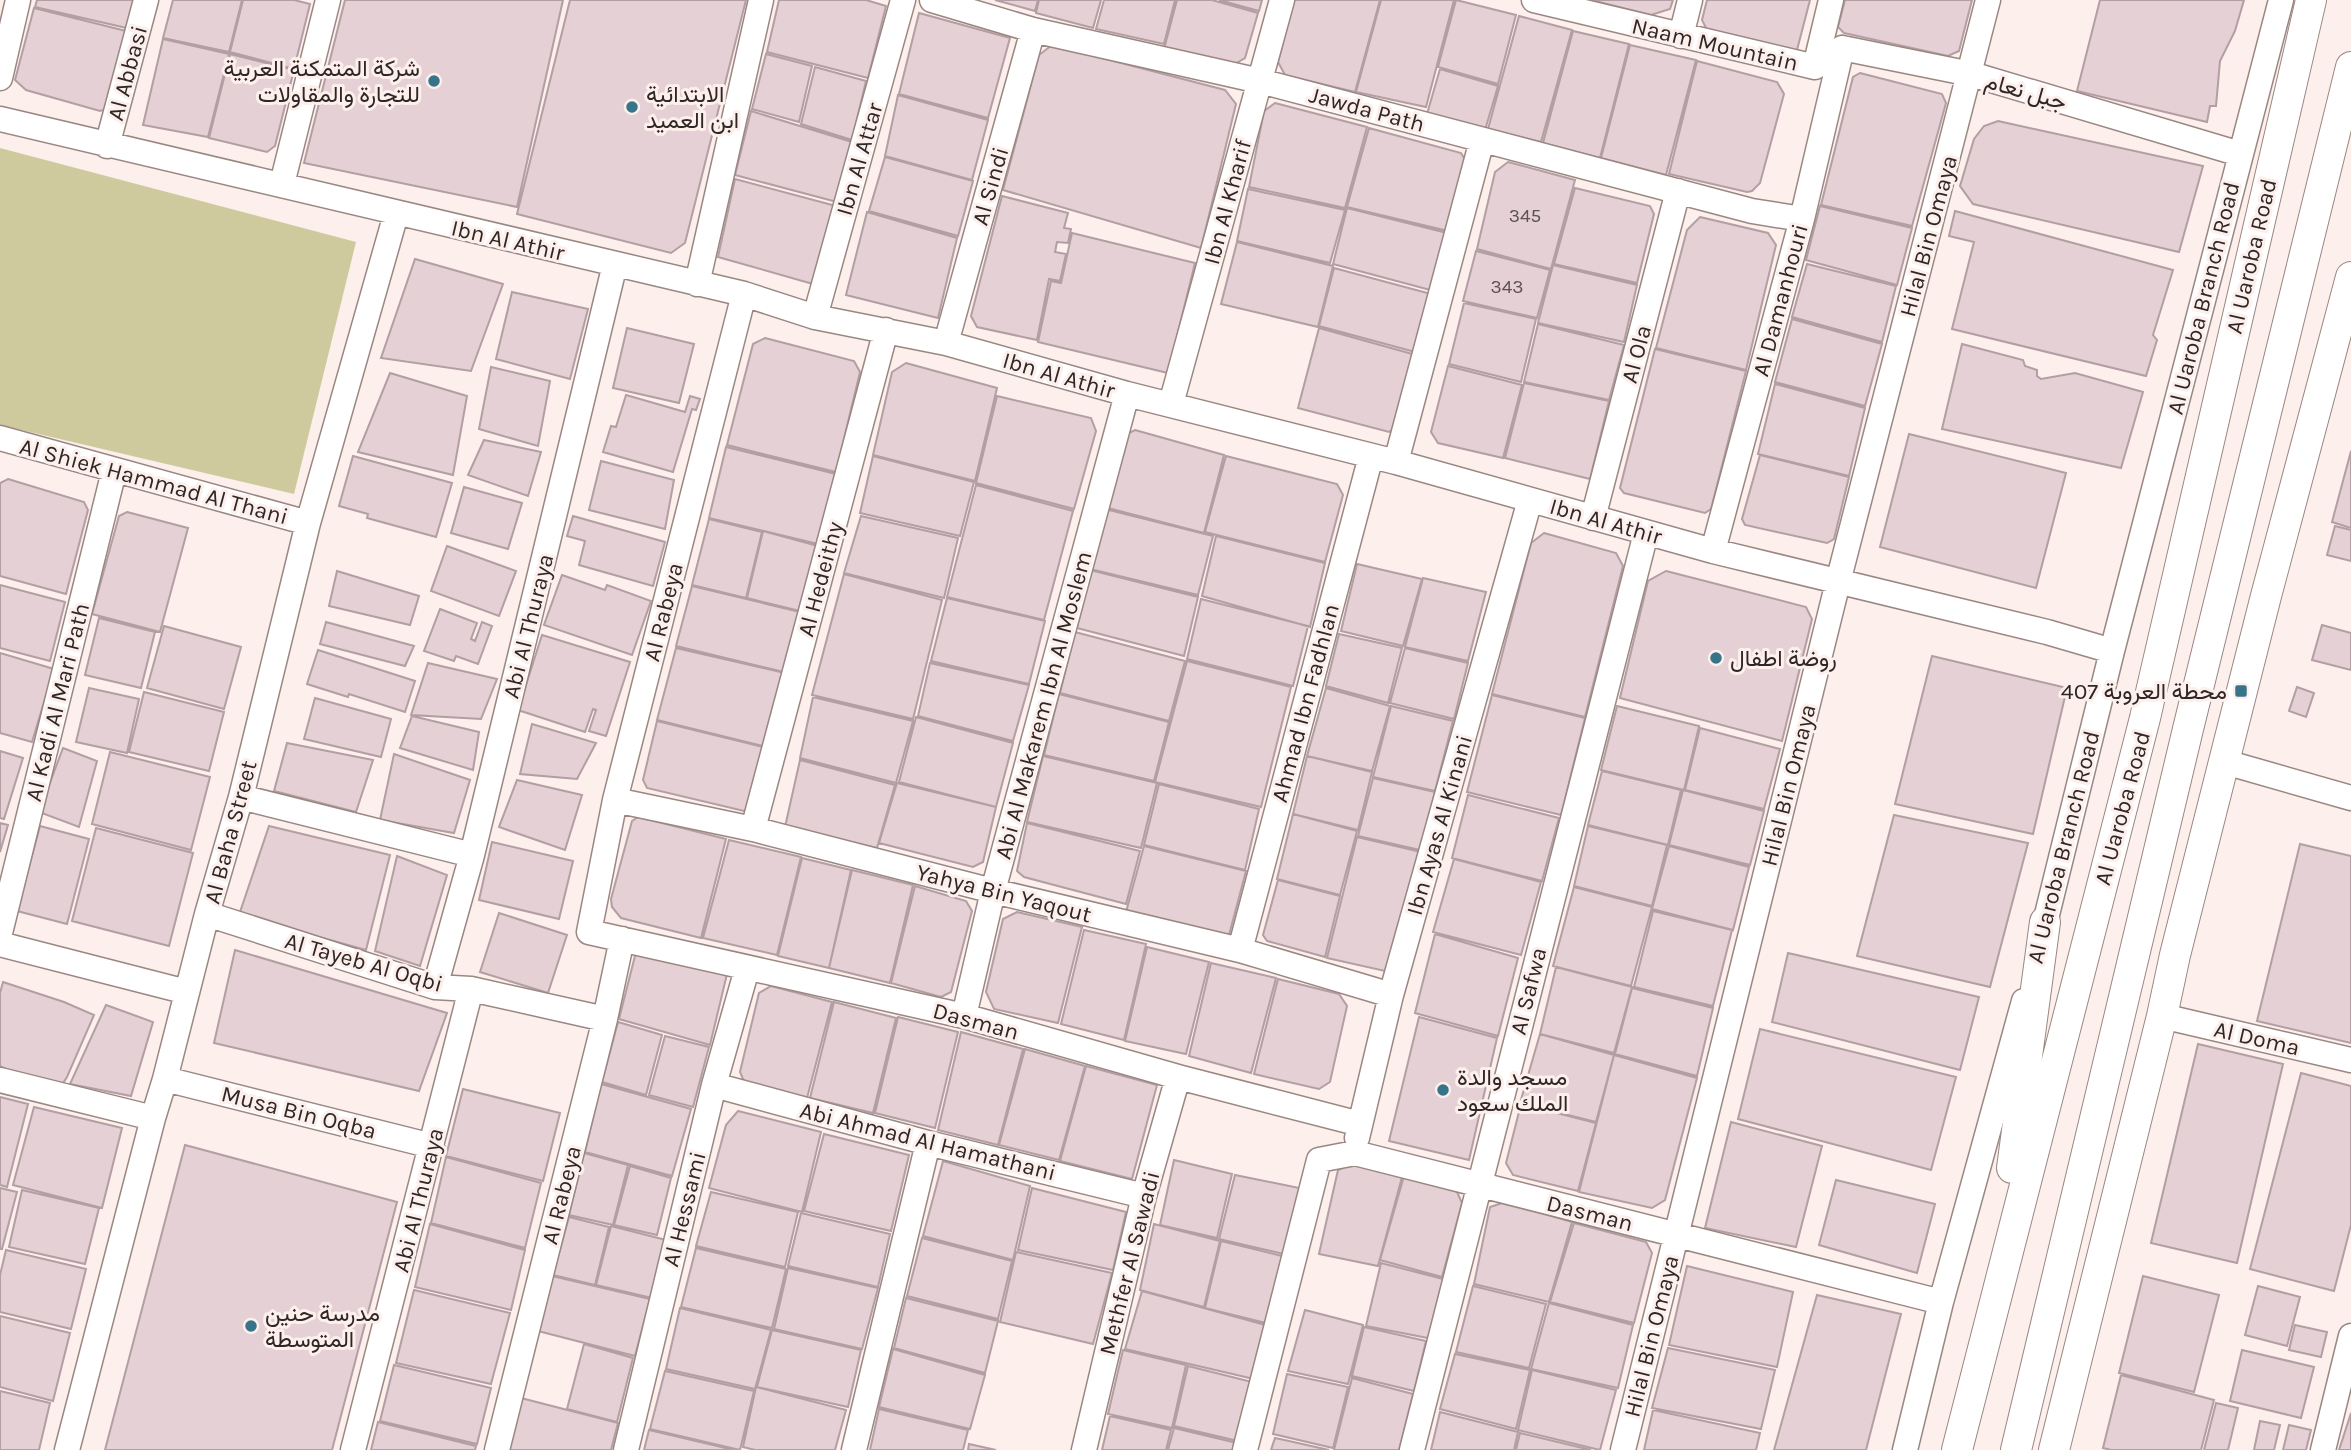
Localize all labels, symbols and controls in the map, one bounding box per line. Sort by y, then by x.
street label: Naam Mountain [1629,12,1801,77]
street label: Al Abbasi [102,23,153,124]
place label: شركة المتمكنة العربية للتجارة والمقاولات [224,55,420,109]
street label: جبل نعام [1982,67,2070,117]
marker: شركة المتمكنة العربية للتجارة والمقاولات [426,73,442,89]
place label: الابتدائية ابن العميد [646,81,739,134]
street label: Jawda Path [1306,81,1427,138]
marker: الابتدائية ابن العميد [624,99,640,115]
street label: Ibn Al Attar [831,99,889,219]
street label: Ibn Al Kharif [1198,137,1257,267]
street label: Al Sindi [966,144,1015,228]
street label: Hilal Bin Omaya [1894,152,1963,320]
street label: Al Uaroba Road [2221,176,2282,336]
street label: Al Uaroba Branch Road [2162,179,2245,417]
house number: 345 [1509,205,1541,227]
street label: Ibn Al Athir [449,214,568,267]
street label: Al Damanhouri [1747,221,1814,379]
house number: 343 [1490,276,1524,298]
street label: Al Ola [1616,322,1657,386]
street label: Ibn Al Athir [1000,347,1119,405]
street label: Al Shiek Hammad Al Thani [17,433,291,530]
street label: Ibn Al Athir [1547,493,1666,551]
street label: Al Hedeithy [792,518,849,640]
street label: Abi Al Makarem Ibn Al Moslem [989,548,1098,862]
street label: Abi Al Thuraya [497,551,559,701]
street label: Al Rabeya [638,560,689,664]
street label: Al Kadi Al Mari Path [20,600,95,804]
street label: Ahmad Ibn Fadhlan [1266,601,1345,805]
place label: روضة اطفال [1730,645,1837,673]
marker: روضة اطفال [1708,650,1724,666]
place label: محطة العروبة 407 [2061,678,2227,706]
marker: محطة العروبة 407 [2233,683,2249,699]
street label: Hilal Bin Omaya [1755,701,1822,869]
street label: Al Uaroba Branch Road [2022,728,2105,966]
street label: Al Uaroba Road [2089,728,2156,888]
street label: Ibn Ayas Al Kinani [1401,732,1478,918]
street label: Al Baha Street [198,757,263,907]
street label: Yahya Bin Yaqout [914,859,1095,928]
street label: Al Tayeb Al Oqbi [282,927,446,998]
street label: Al Safwa [1505,945,1552,1038]
street label: Dasman [930,997,1022,1046]
street label: Al Doma [2211,1016,2302,1061]
place label: مسجد والدة الملك سعود [1457,1064,1568,1118]
street label: Musa Bin Oqba [219,1080,379,1145]
marker: مسجد والدة الملك سعود [1435,1082,1451,1098]
street label: Abi Ahmad Al Hamathani [797,1097,1059,1186]
street label: Abi Al Thuraya [387,1125,449,1275]
street label: Al Rabeya [536,1143,587,1247]
street label: Al Hessami [657,1149,712,1269]
street label: Methfer Al Sawadi [1094,1168,1165,1358]
street label: Dasman [1544,1190,1636,1237]
street label: Hilal Bin Omaya [1618,1252,1685,1420]
place label: مدرسة حنين المتوسطة [265,1300,380,1354]
marker: مدرسة حنين المتوسطة [243,1318,259,1334]

